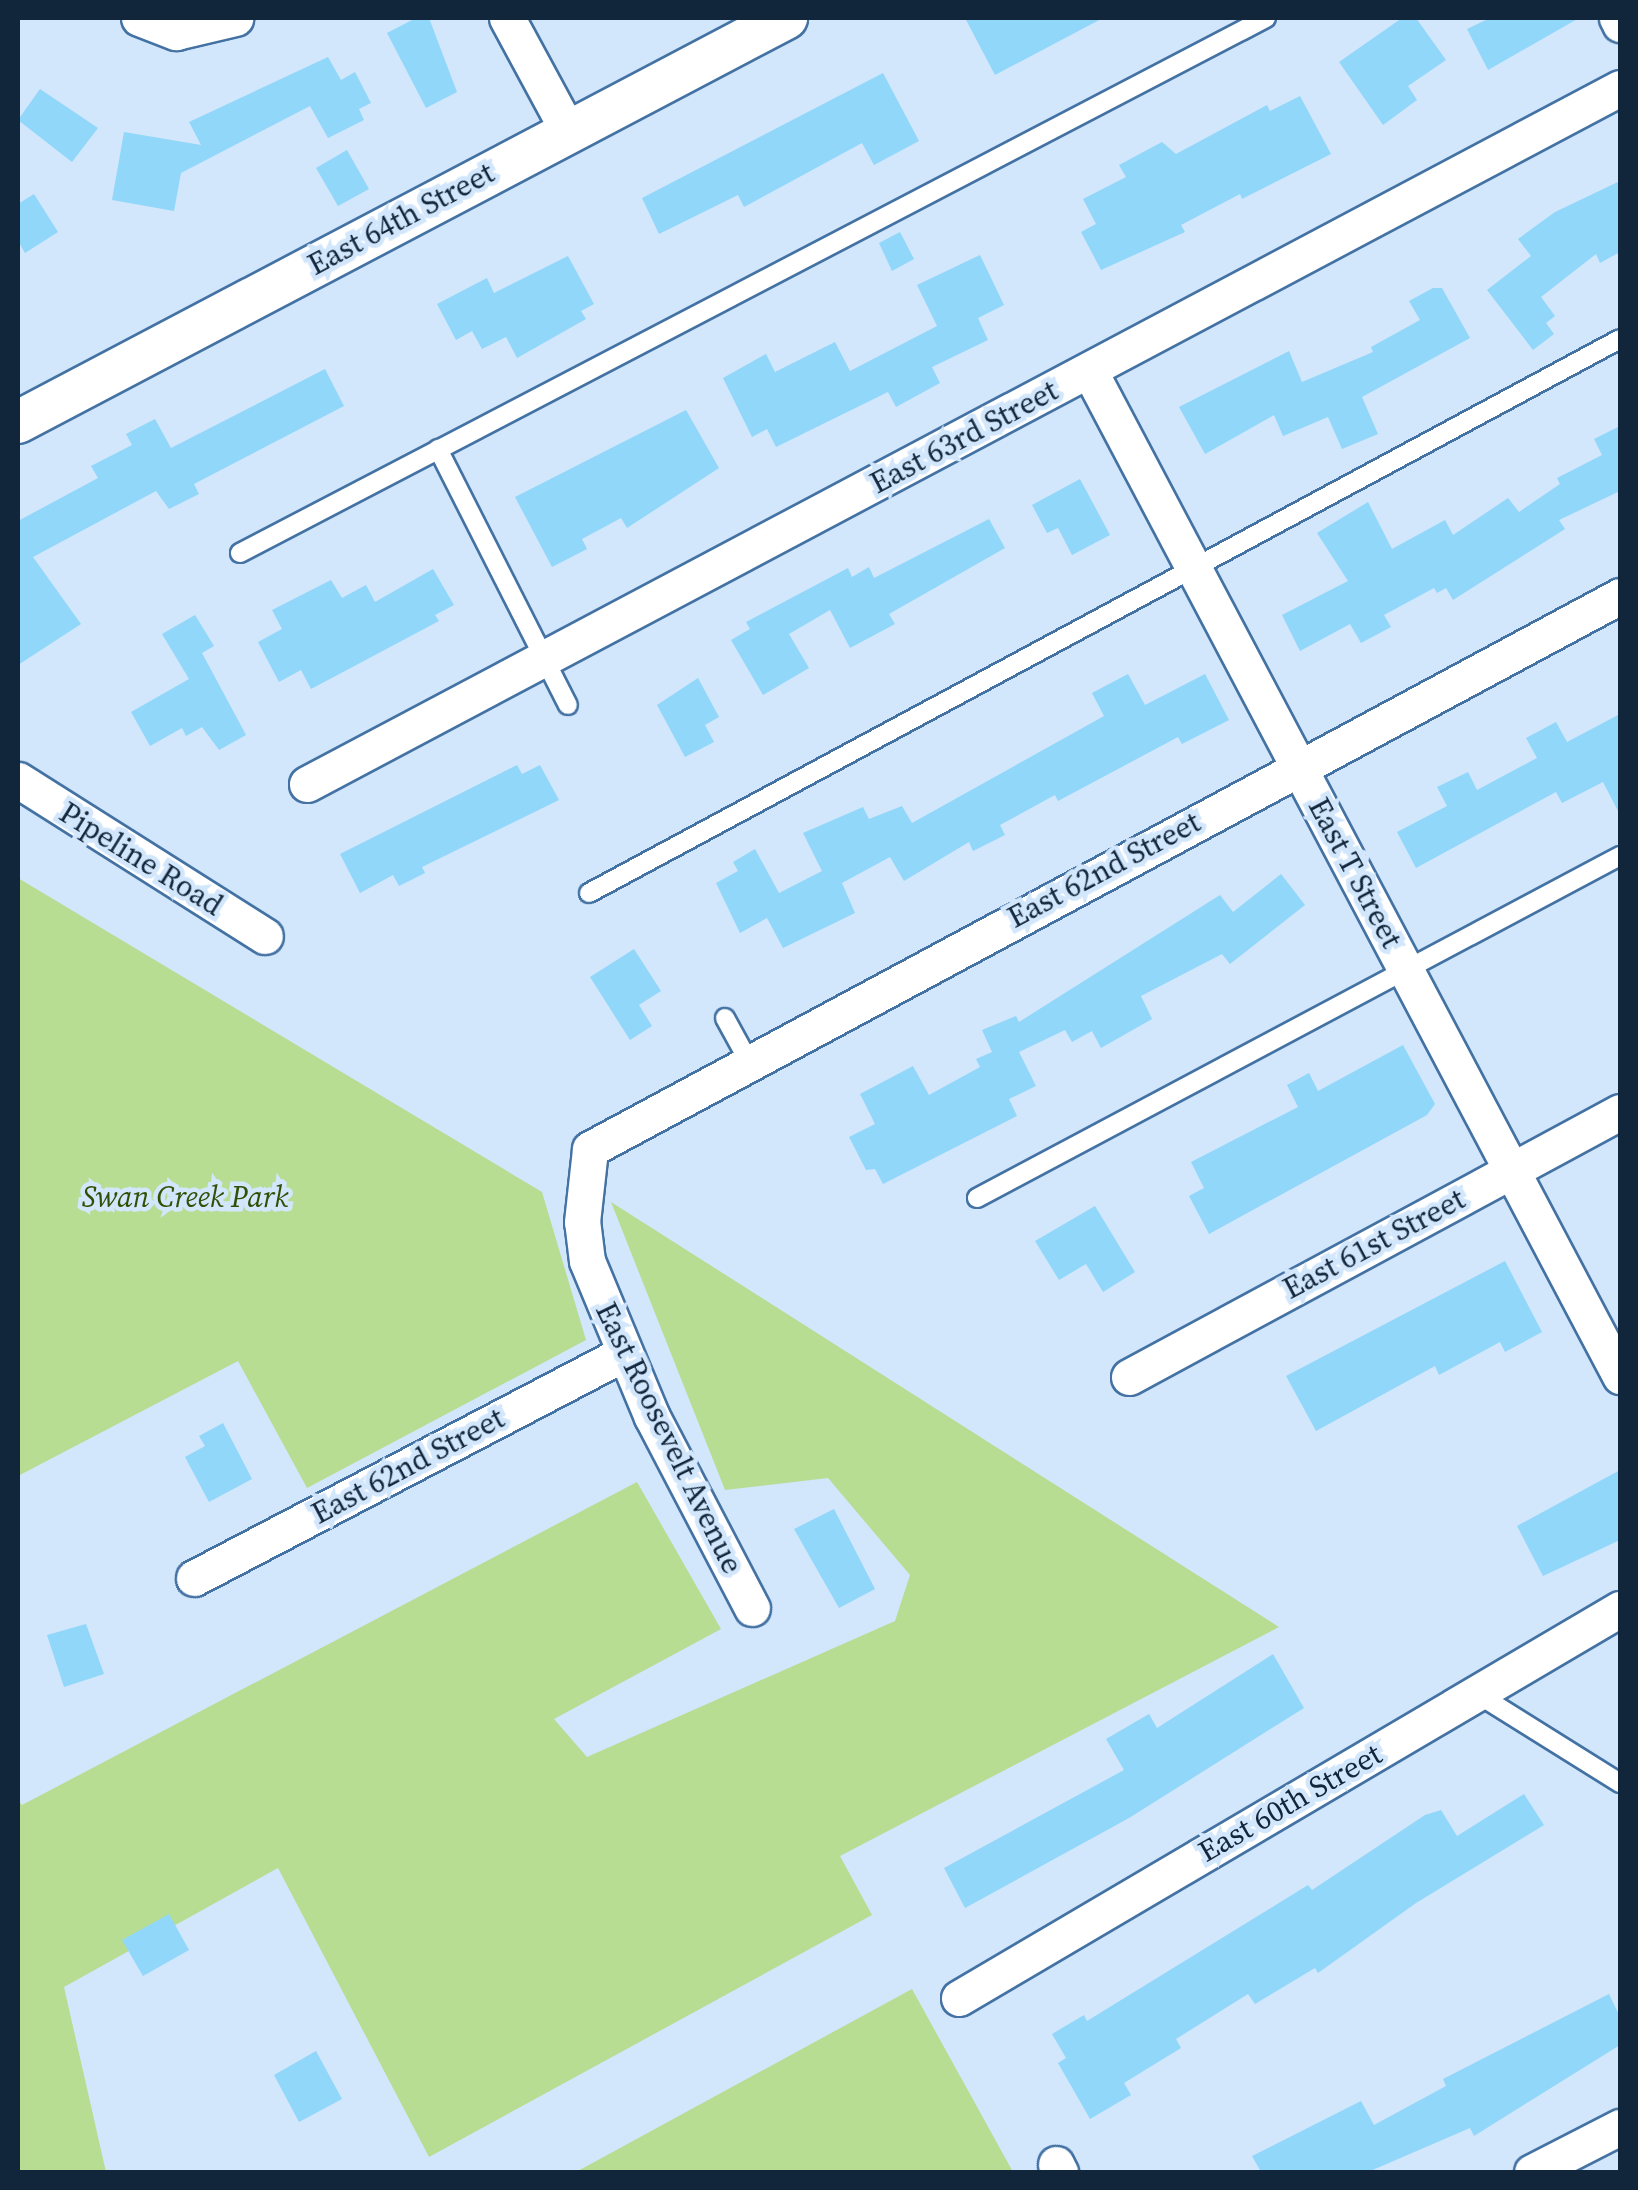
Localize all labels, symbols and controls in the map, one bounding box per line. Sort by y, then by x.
street label: East 64th Street [302,155,500,283]
street label: East 63rd Street [864,373,1064,501]
street label: East T Street [1300,791,1410,955]
street label: Pipeline Road [53,795,229,923]
street label: East 62nd Street [1002,804,1206,936]
park label: Swan Creek Park [82,1179,288,1215]
street label: East 61st Street [1277,1181,1471,1307]
street label: East Roosevelt Avenue [588,1297,750,1579]
street label: East 62nd Street [306,1400,510,1532]
street label: East 60th Street [1192,1736,1388,1870]

